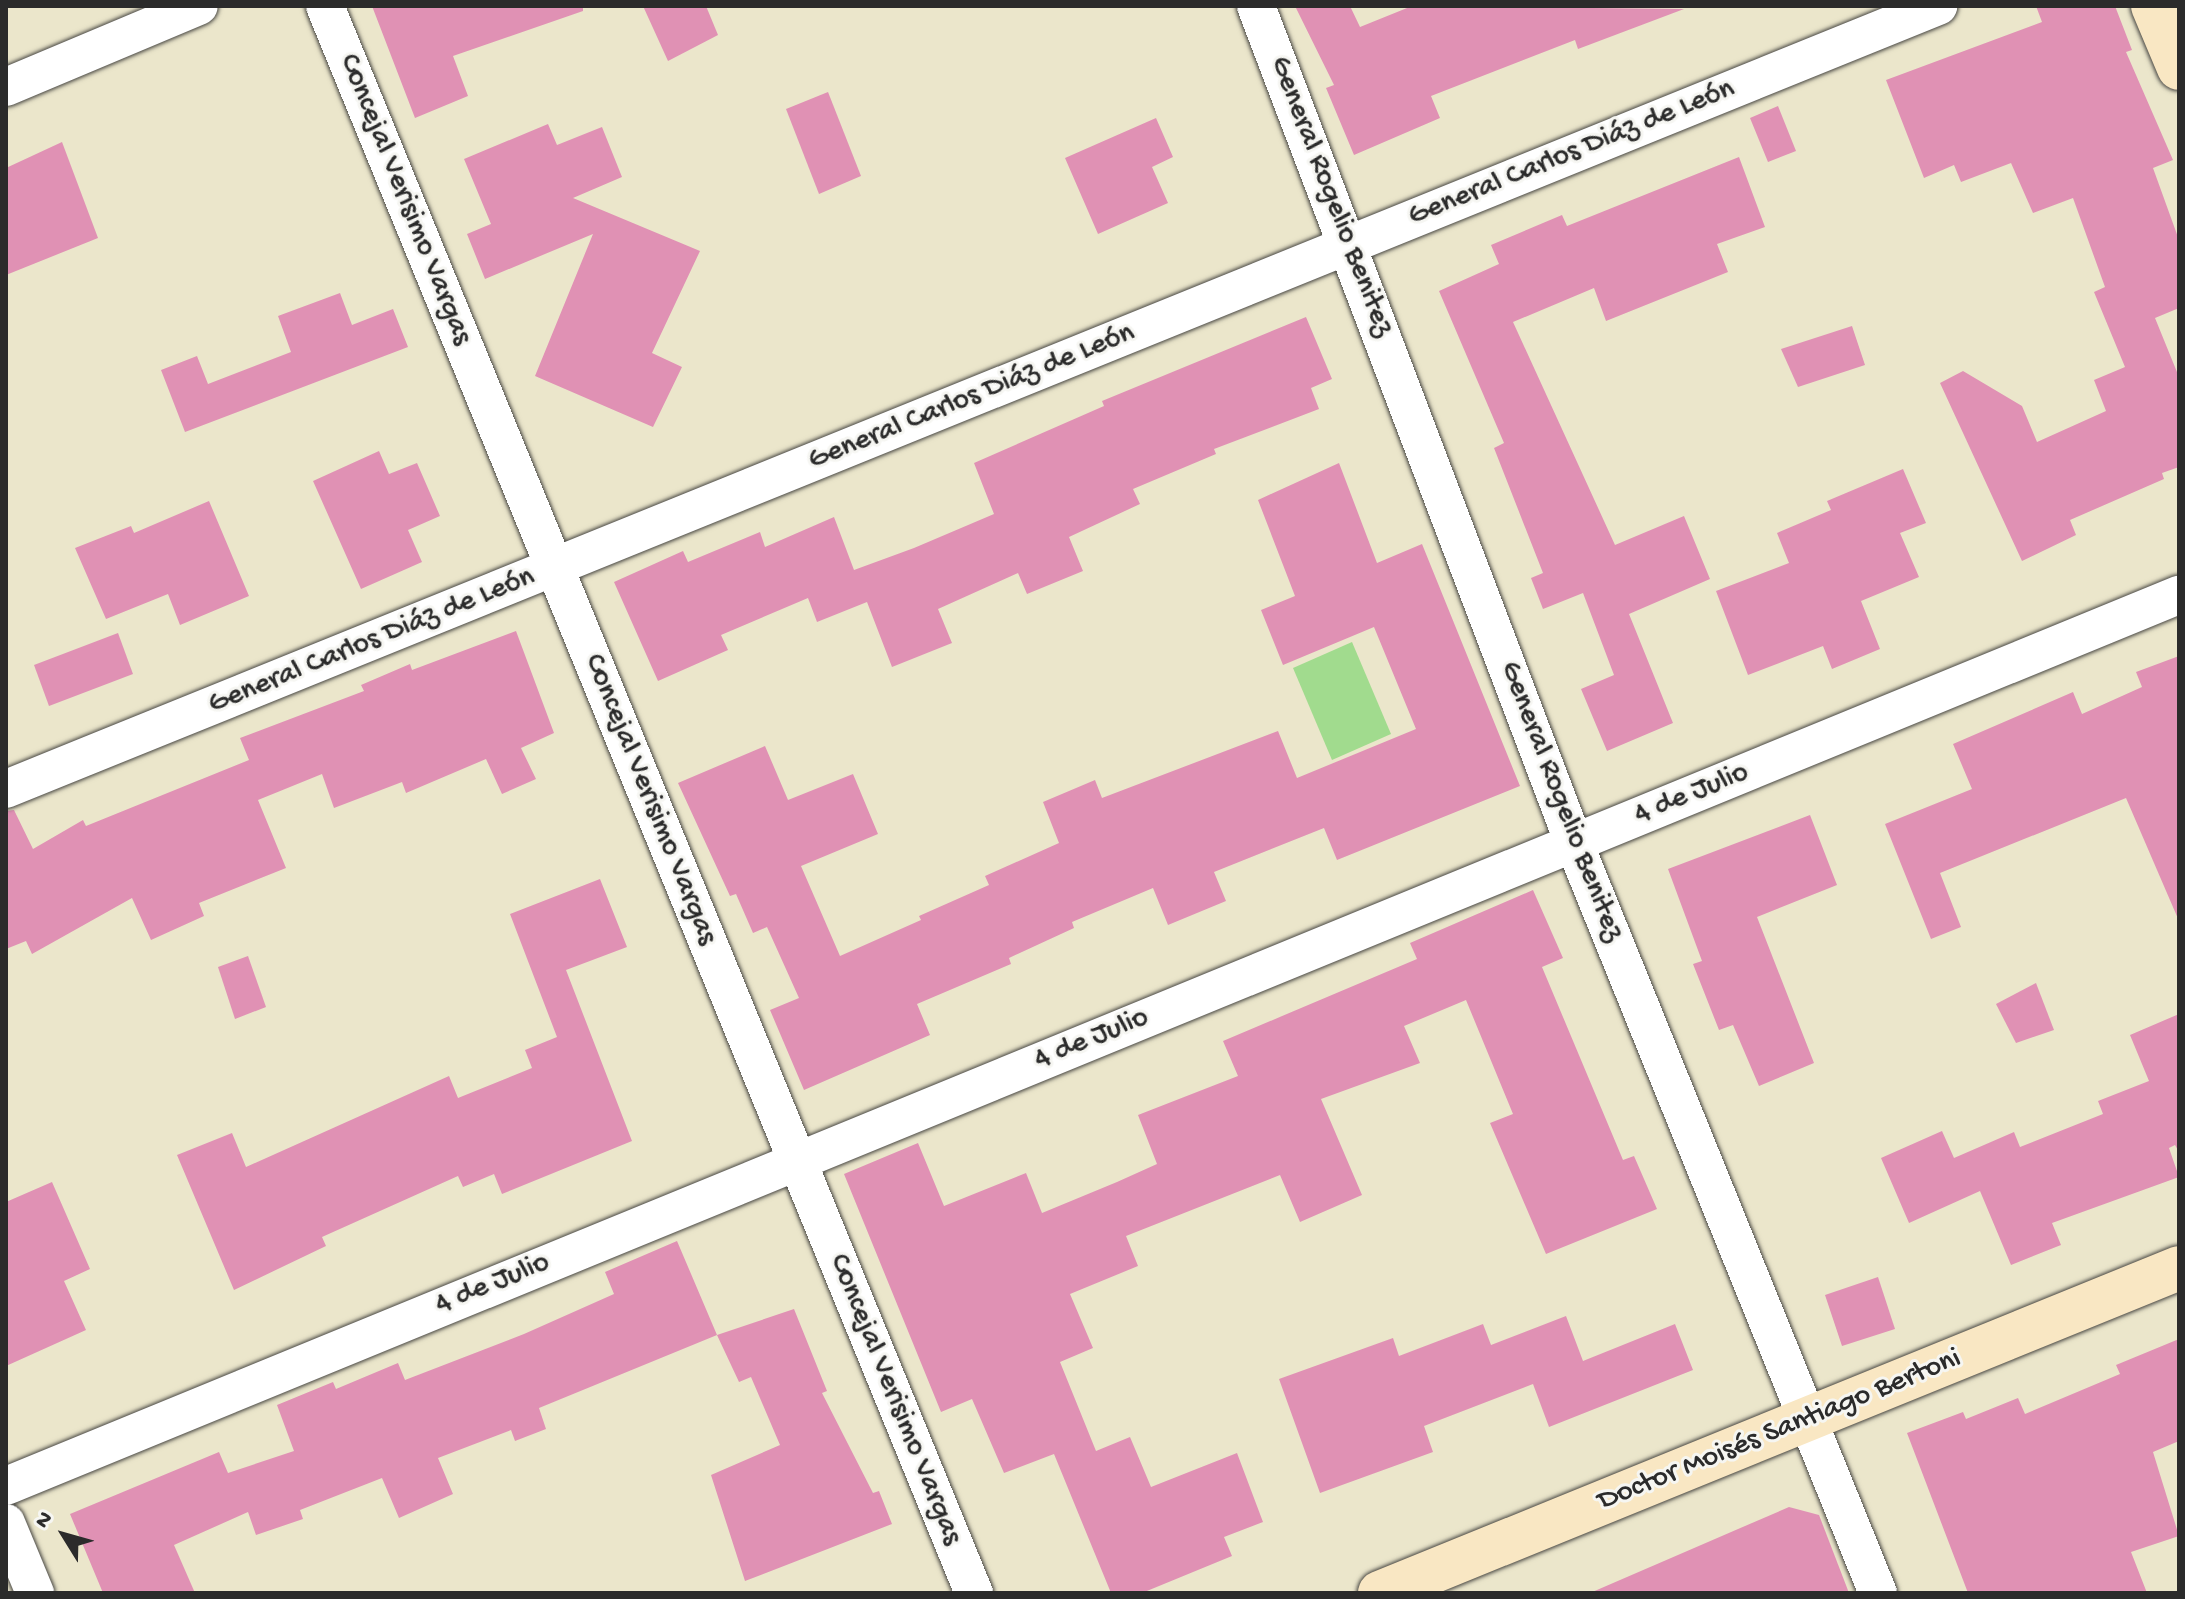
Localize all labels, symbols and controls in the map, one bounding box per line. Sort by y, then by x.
street label: Concejal Verisimo Vargas [329,49,479,351]
street label: General Rogelio Benitez [1260,52,1400,342]
street label: General Carlos Diáz de León [1404,72,1740,236]
street label: General Carlos Diáz de León [804,316,1140,480]
street label: General Carlos Diáz de León [204,560,540,724]
street label: Concejal Verisimo Vargas [574,649,724,951]
street label: General Rogelio Benitez [1490,657,1630,947]
street label: 4 de Julio [1630,756,1754,834]
street label: 4 de Julio [1030,1001,1154,1079]
street label: 4 de Julio [431,1246,555,1324]
street label: Concejal Verisimo Vargas [819,1249,969,1551]
street label: Doctor Moisés Santiago Bertoni [1593,1342,1967,1520]
north arrow [24,1495,104,1575]
text: N [30,1507,60,1534]

